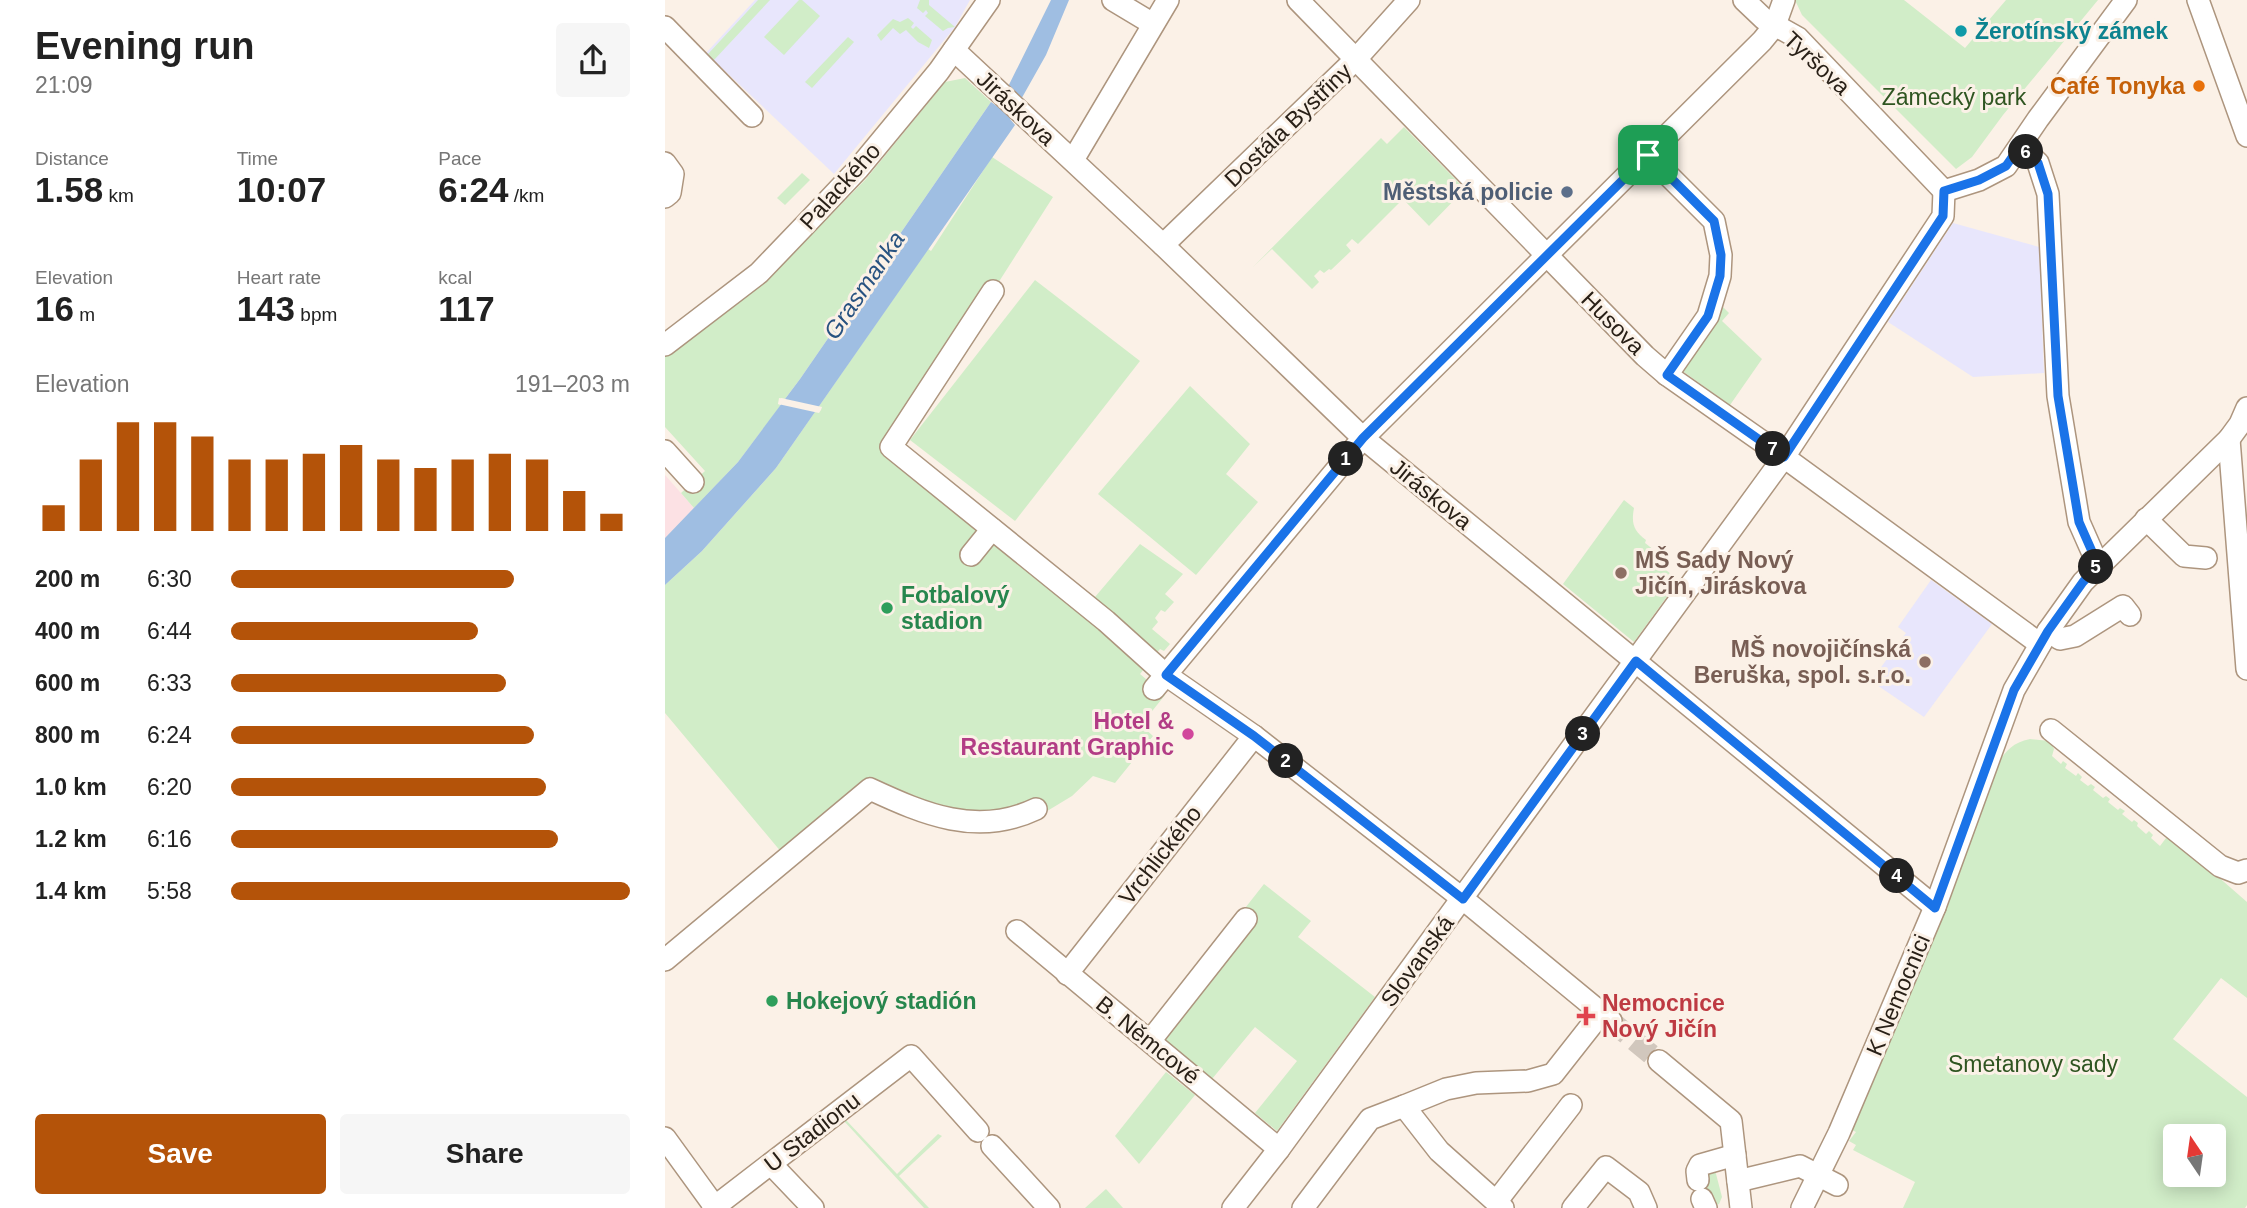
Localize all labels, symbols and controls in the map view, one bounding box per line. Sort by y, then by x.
place label: Žerotínský zámek [1975,17,2168,44]
button: share [556,23,630,97]
marker: Žerotínský zámek [1953,23,1969,39]
text: Evening run [35,25,255,67]
street label: Tyršova [1779,26,1855,100]
street label: Dostála Bystřiny [1219,58,1357,192]
street label: Jiráskova [972,65,1061,151]
text: 21:09 [35,72,93,98]
place label: Café Tonyka [2050,73,2185,99]
marker: Café Tonyka [2191,78,2207,94]
park label: Zámecký park [1882,84,2027,110]
pin [1618,125,1678,185]
pin: 6 [2009,134,2043,170]
icon: arrive [1629,136,1667,174]
street label: Palackého [794,137,886,235]
text: 6 [2020,141,2031,162]
text: Distance [35,148,109,169]
text: Time [237,148,278,169]
text: Pace [438,148,482,169]
text: 1.58 [35,170,103,209]
text: 10:07 [237,170,326,209]
text: 6:24 [438,170,508,209]
place label: Městská policie [1383,179,1553,205]
marker: Městská policie [1559,184,1575,200]
text: km [103,185,134,206]
text: /km [508,185,544,206]
water label: Grasmanka [818,226,910,344]
text: Elevation [35,267,113,288]
text: Heart rate [237,267,321,288]
text: kcal [438,267,472,288]
street label: Husova [1576,286,1650,360]
text: 16 [35,289,74,328]
text: 143 [237,289,295,328]
text: 117 [438,289,495,328]
text: m [74,304,95,325]
text: bpm [295,304,337,325]
text: Elevation [35,371,130,397]
text: 191–203 m [515,371,630,397]
pin: 7 [1755,432,1791,466]
text: 7 [1767,438,1778,459]
pin: 1 [1329,442,1363,476]
text: 1 [1340,448,1351,469]
street label: Jiráskova [1385,453,1477,535]
place label: MŠ Sady Nový Jičín, Jiráskova [1635,546,1807,599]
pin: 5 [2079,550,2113,584]
text: 5 [2090,556,2101,577]
marker: MŠ Sady Nový Jičín, Jiráskova [1613,565,1629,581]
text: 200 m [35,566,100,592]
text: 6:30 [147,566,192,592]
place label: Fotbalový stadion [901,582,1010,634]
marker: Fotbalový stadion [879,600,895,616]
text: 400 m [35,618,100,644]
text: 6:44 [147,618,192,644]
place label: MŠ novojičínská Beruška, spol. s.r.o. [1694,635,1911,688]
marker: MŠ novojičínská Beruška, spol. s.r.o. [1917,654,1933,670]
text: 600 m [35,670,100,696]
text: 6:33 [147,670,192,696]
place label: Hotel & Restaurant Graphic [961,708,1174,760]
pin: 3 [1565,716,1601,752]
text: 800 m [35,722,100,748]
text: 6:24 [147,722,192,748]
text: 3 [1577,723,1588,744]
marker: Hotel & Restaurant Graphic [1180,726,1196,742]
pin: 2 [1269,744,1303,778]
text: 2 [1280,750,1291,771]
text: 1.0 km [35,774,107,800]
text: 6:20 [147,774,192,800]
street label: Vrchlického [1113,800,1207,910]
text: 1.2 km [35,826,107,852]
text: 6:16 [147,826,192,852]
pin: 4 [1879,858,1915,894]
text: 4 [1891,865,1902,886]
text: 1.4 km [35,878,107,904]
text: 5:58 [147,878,192,904]
street label: Slovanská [1375,910,1459,1012]
street label: K Nemocnici [1861,930,1935,1060]
place label: Hokejový stadión [786,988,976,1014]
street label: B. Němcové [1091,990,1205,1090]
place label: Nemocnice Nový Jičín [1602,990,1725,1042]
marker: Hokejový stadión [764,993,780,1009]
marker: Nemocnice Nový Jičín [1576,1006,1596,1026]
park label: Smetanovy sady [1948,1051,2119,1077]
street label: U Stadionu [759,1087,865,1177]
button: Save [35,1114,326,1194]
button: Share [340,1114,630,1194]
north arrow [2163,1124,2226,1186]
map controls [2163,1124,2226,1187]

